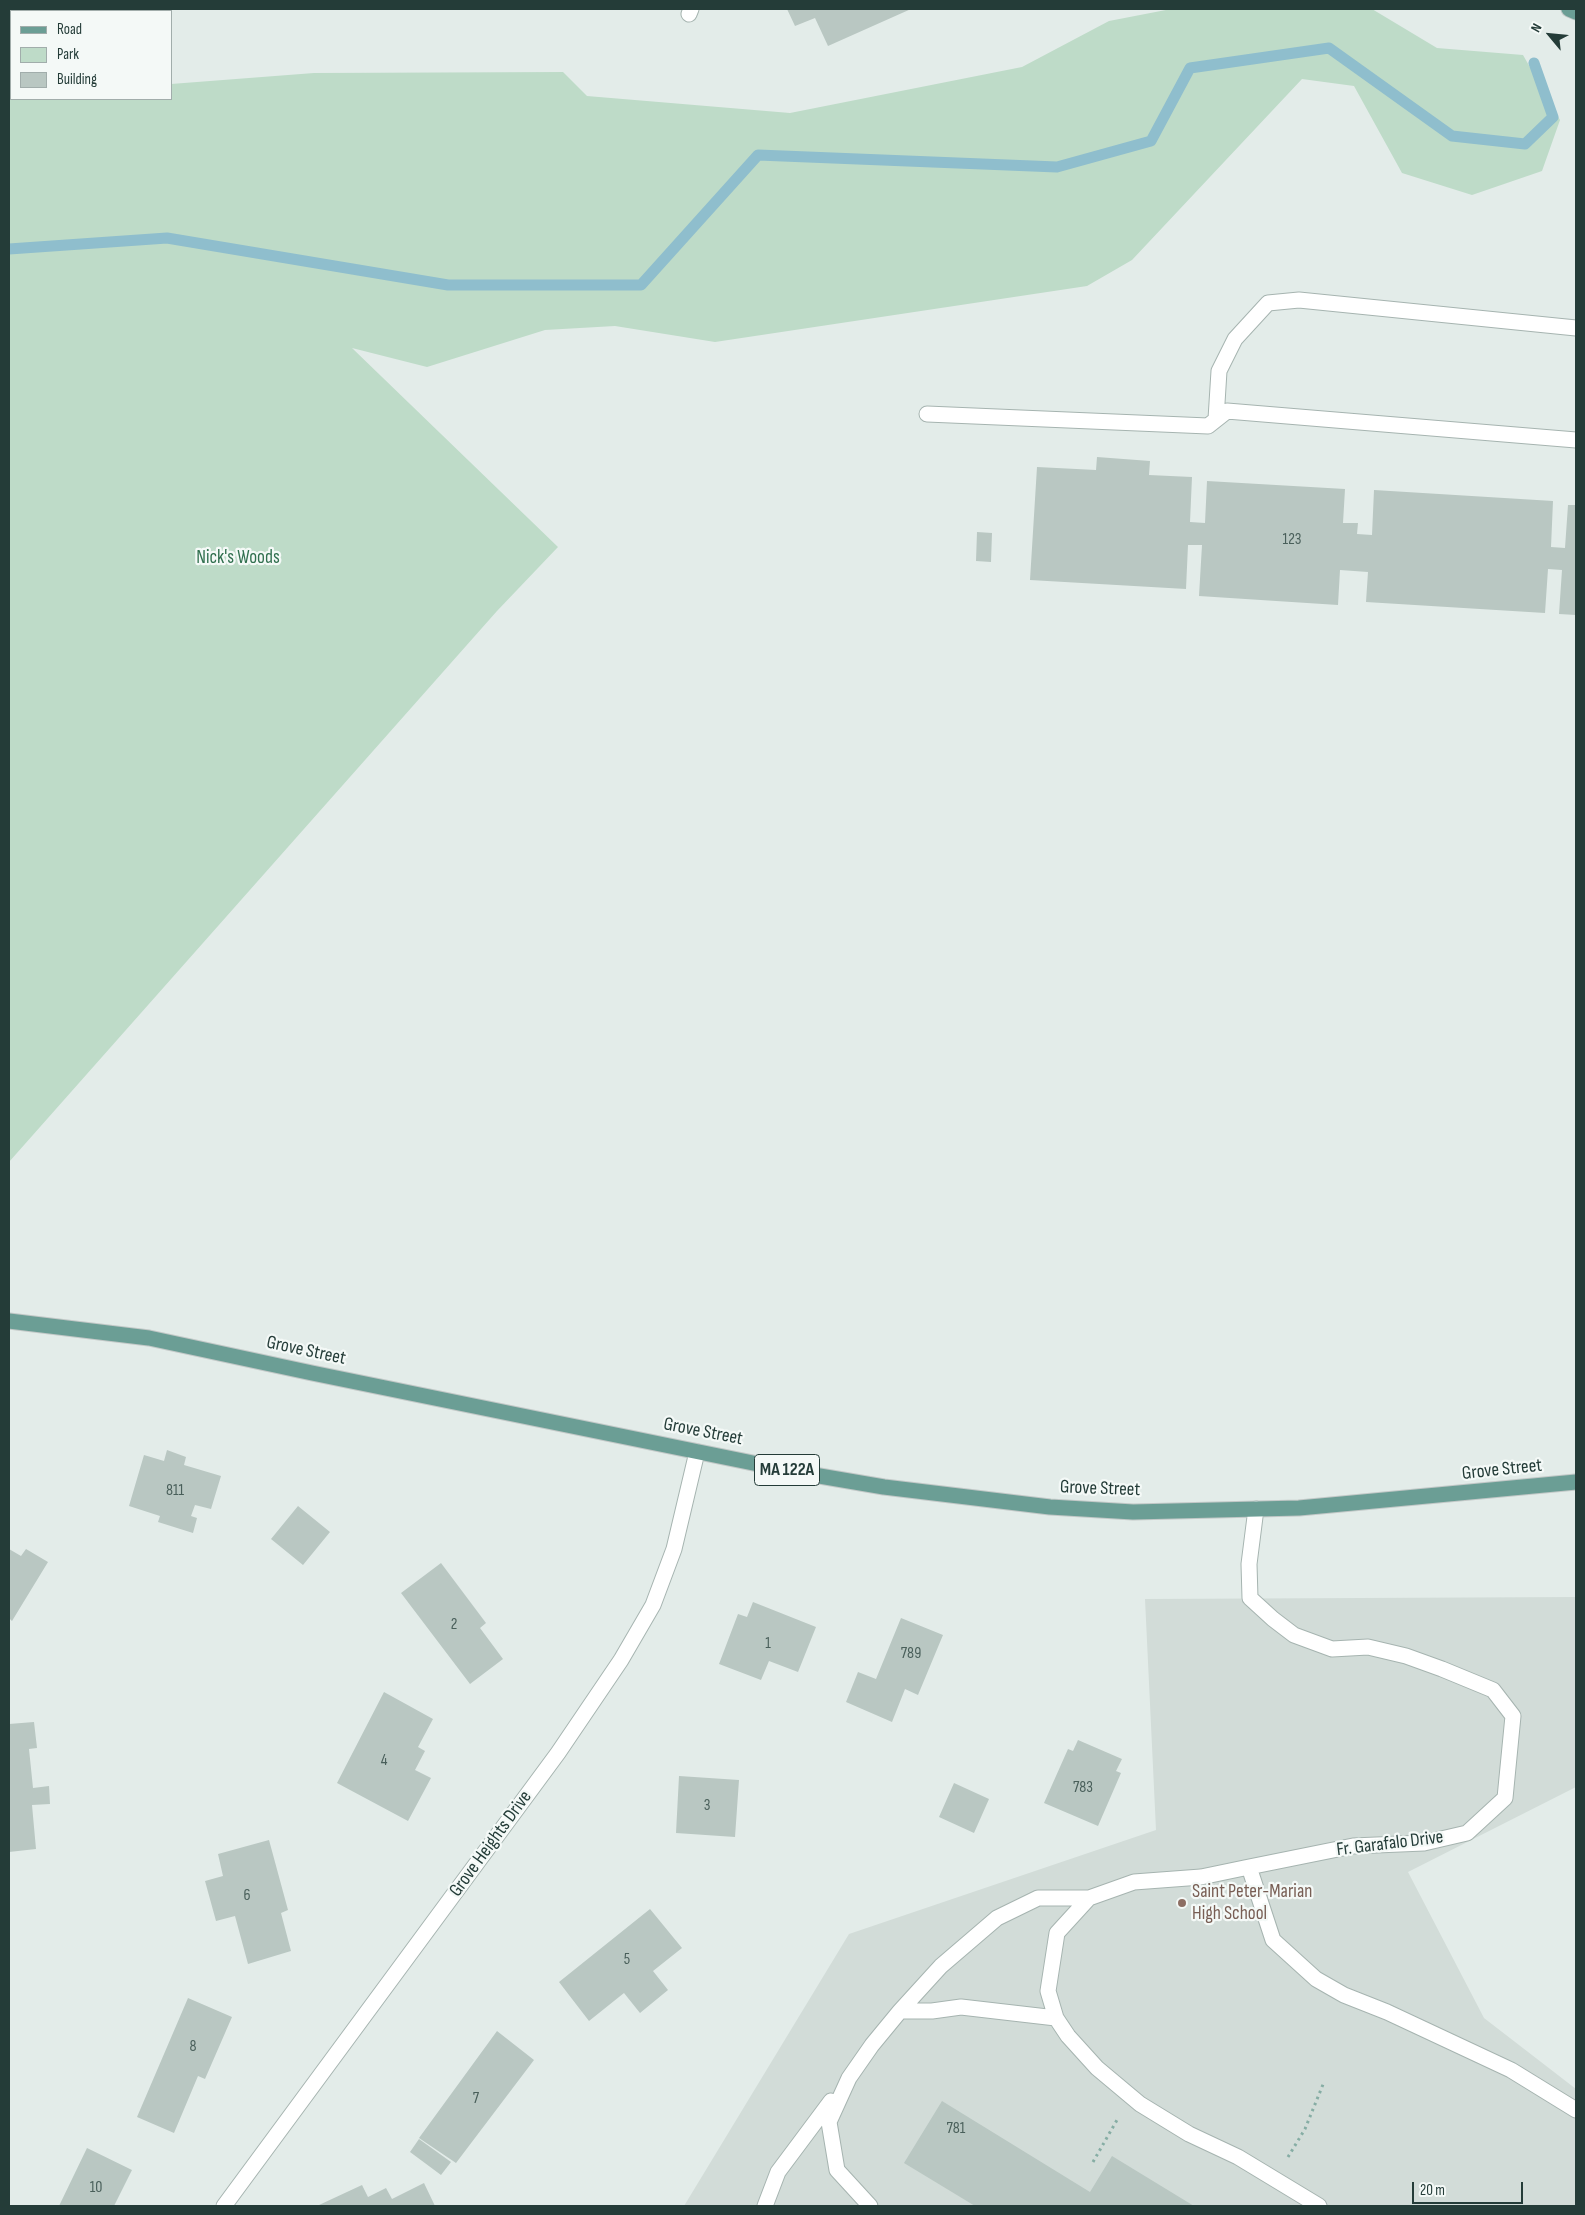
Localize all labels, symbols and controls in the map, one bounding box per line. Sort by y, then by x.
legend [10,10,172,100]
north arrow [1525,10,1575,60]
text: Road [57,20,82,39]
text: N [1527,20,1546,35]
text: Park [57,45,79,64]
text: Building [57,70,97,89]
house number: 123 [1282,530,1302,550]
park label: Nick's Woods [196,547,280,569]
street label: Grove Street [264,1331,348,1371]
street label: Grove Street [661,1413,745,1451]
road number: MA 122A [754,1454,820,1486]
street label: Grove Street [1461,1454,1543,1486]
street label: Grove Street [1059,1476,1141,1502]
house number: 811 [166,1481,184,1501]
house number: 2 [451,1615,457,1635]
house number: 1 [765,1634,771,1654]
house number: 789 [901,1644,921,1664]
house number: 4 [381,1751,387,1771]
house number: 783 [1073,1778,1093,1798]
street label: Grove Heights Drive [445,1786,537,1902]
house number: 3 [704,1796,710,1816]
street label: Fr. Garafalo Drive [1335,1826,1445,1862]
place label: Saint Peter-Marian High School [1192,1881,1312,1925]
house number: 6 [243,1886,251,1906]
marker: Saint Peter-Marian High School [1176,1897,1188,1909]
house number: 5 [624,1950,630,1970]
house number: 8 [189,2037,197,2057]
house number: 7 [473,2089,479,2109]
house number: 781 [947,2119,965,2139]
scale bar [1415,2172,1526,2204]
house number: 10 [90,2178,102,2198]
text: 20 m [1420,2181,1445,2200]

